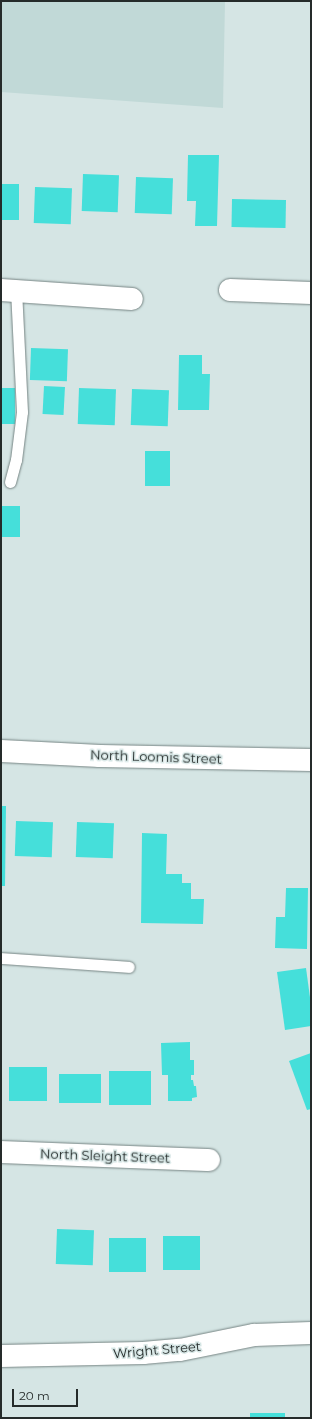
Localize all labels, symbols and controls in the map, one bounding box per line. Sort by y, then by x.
street label: North Loomis Street [90,747,222,767]
street label: North Sleight Street [40,1146,170,1166]
street label: Wright Street [112,1338,202,1362]
scale bar [14,1381,80,1407]
text: 20 m [19,1388,50,1403]

